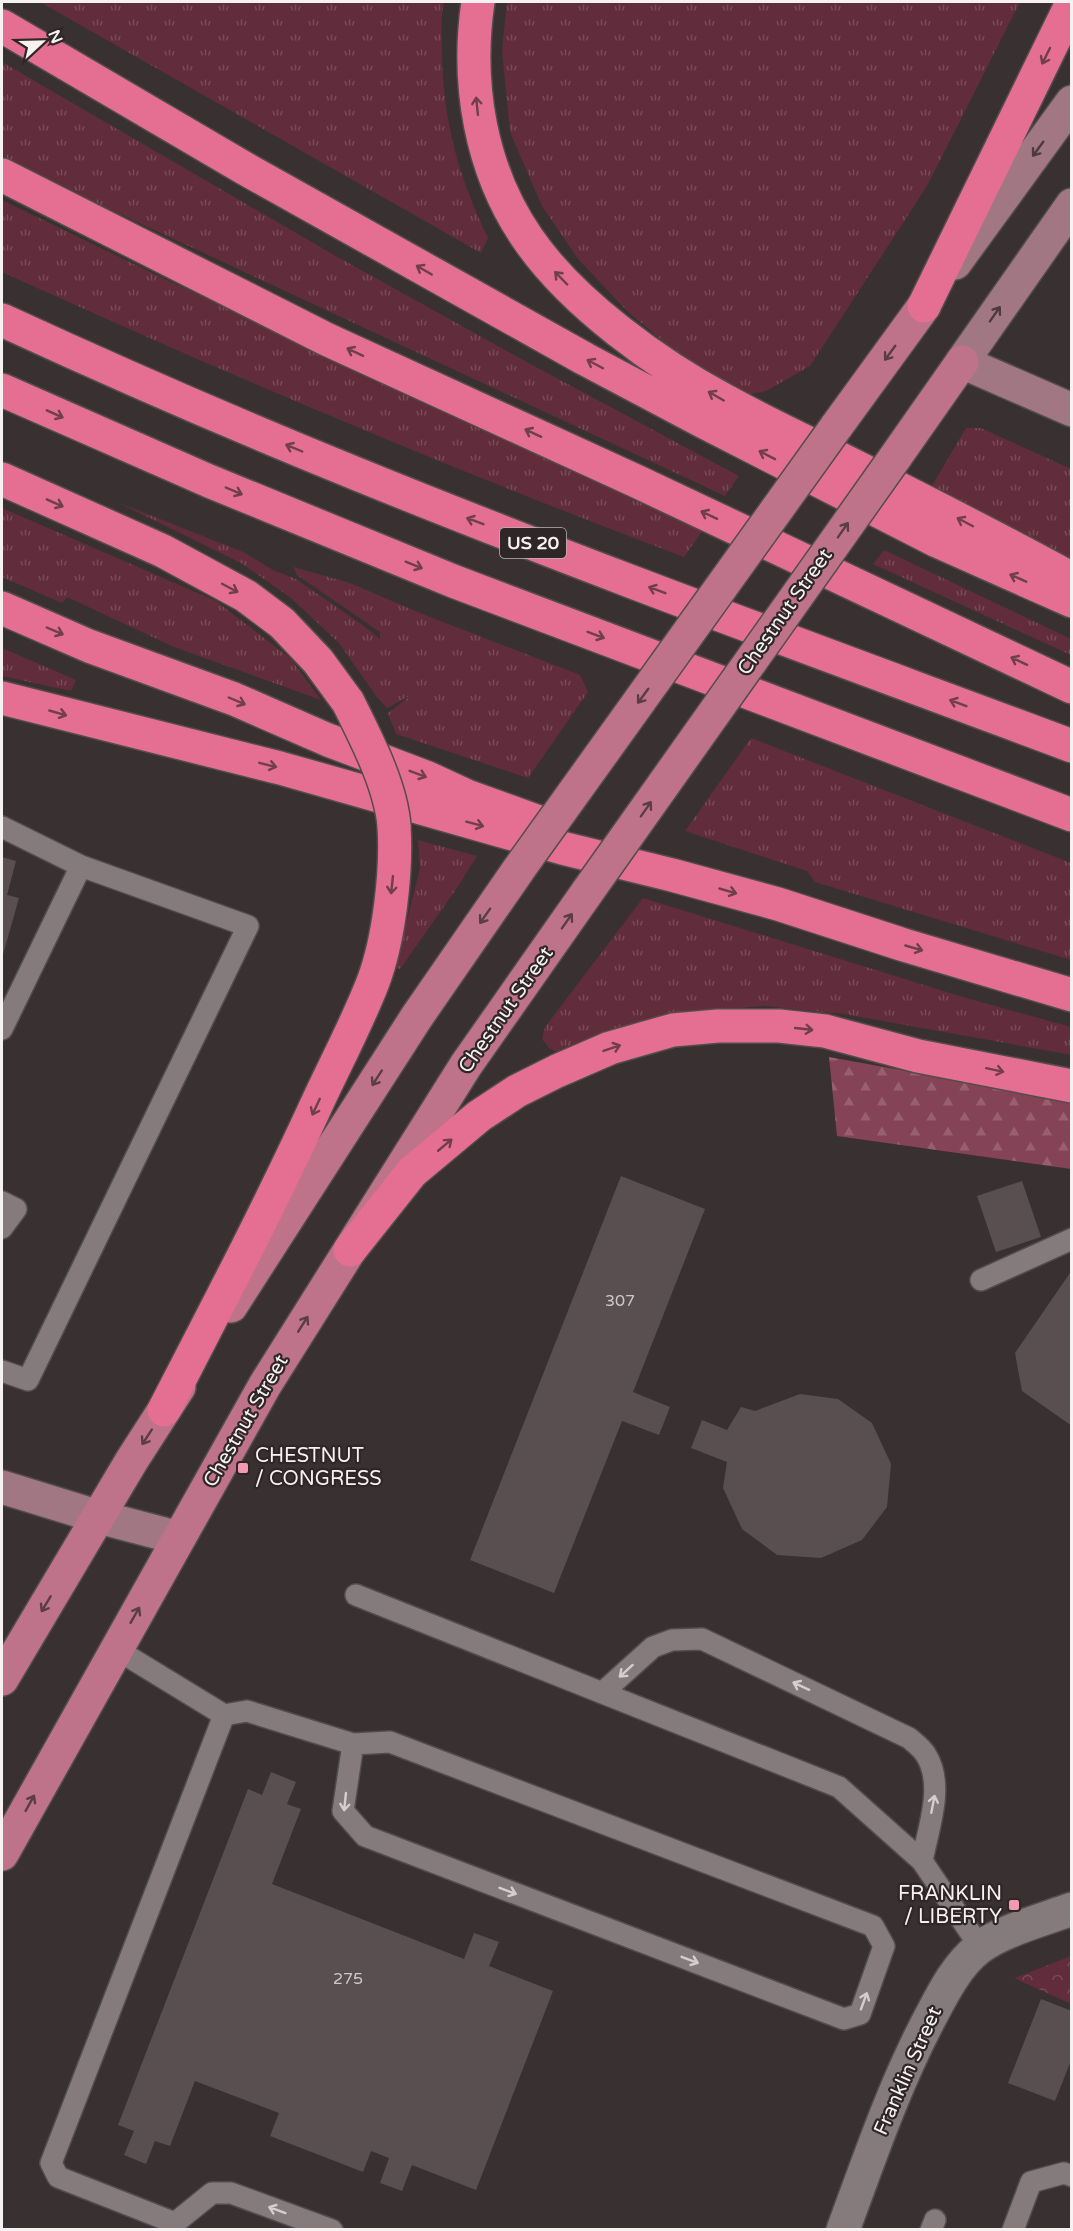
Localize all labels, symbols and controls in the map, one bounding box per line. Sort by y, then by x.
north arrow [12,12,72,72]
text: N [43,27,67,46]
one-way arrow [1040,46,1052,64]
one-way arrow [471,97,482,117]
one-way arrow [1031,141,1044,157]
one-way arrow [416,263,433,275]
one-way arrow [554,271,568,286]
one-way arrow [989,307,1001,323]
one-way arrow [884,345,896,361]
one-way arrow [347,346,365,357]
one-way arrow [587,358,604,370]
one-way arrow [708,389,725,401]
one-way arrow [45,409,64,420]
one-way arrow [524,427,542,439]
one-way arrow [286,442,304,453]
one-way arrow [759,449,777,460]
one-way arrow [224,486,243,497]
one-way arrow [45,498,64,509]
one-way arrow [701,509,719,521]
one-way arrow [466,514,485,525]
one-way arrow [956,516,974,527]
one-way arrow [837,523,850,539]
road number: US 20 [500,528,566,558]
street label: Chestnut Street [732,544,838,680]
one-way arrow [405,560,423,571]
one-way arrow [1009,572,1027,583]
one-way arrow [221,583,239,594]
one-way arrow [649,584,667,595]
one-way arrow [45,626,64,637]
one-way arrow [587,631,605,642]
one-way arrow [1011,654,1029,666]
one-way arrow [637,688,649,704]
one-way arrow [227,696,246,707]
one-way arrow [949,697,968,708]
one-way arrow [48,708,67,719]
one-way arrow [258,760,277,772]
one-way arrow [408,769,427,780]
one-way arrow [640,802,652,818]
one-way arrow [465,819,484,831]
one-way arrow [387,874,398,894]
one-way arrow [718,885,737,897]
one-way arrow [479,908,491,924]
one-way arrow [561,913,573,930]
street label: Chestnut Street [453,942,559,1078]
one-way arrow [904,943,923,954]
one-way arrow [794,1024,814,1035]
one-way arrow [602,1042,621,1053]
one-way arrow [984,1065,1004,1076]
one-way arrow [370,1070,383,1087]
one-way arrow [309,1097,321,1115]
one-way arrow [437,1138,452,1152]
house number: 307 [605,1291,635,1311]
one-way arrow [298,1316,310,1333]
street label: Chestnut Street [198,1350,294,1491]
one-way arrow [141,1428,153,1445]
place label: CHESTNUT / CONGRESS [255,1444,382,1491]
marker: CHESTNUT / CONGRESS [236,1461,250,1475]
one-way arrow [40,1595,52,1612]
one-way arrow [130,1607,142,1624]
one-way arrow [619,1664,634,1678]
one-way arrow [792,1679,810,1691]
one-way arrow [339,1792,350,1811]
one-way arrow [928,1794,939,1814]
one-way arrow [24,1795,36,1812]
place label: FRANKLIN / LIBERTY [898,1882,1002,1929]
one-way arrow [498,1886,517,1897]
marker: FRANKLIN / LIBERTY [1007,1898,1021,1912]
one-way arrow [680,1955,699,1966]
house number: 275 [333,1969,363,1989]
one-way arrow [860,1992,871,2011]
street label: Franklin Street [869,2003,947,2139]
one-way arrow [268,2203,286,2214]

